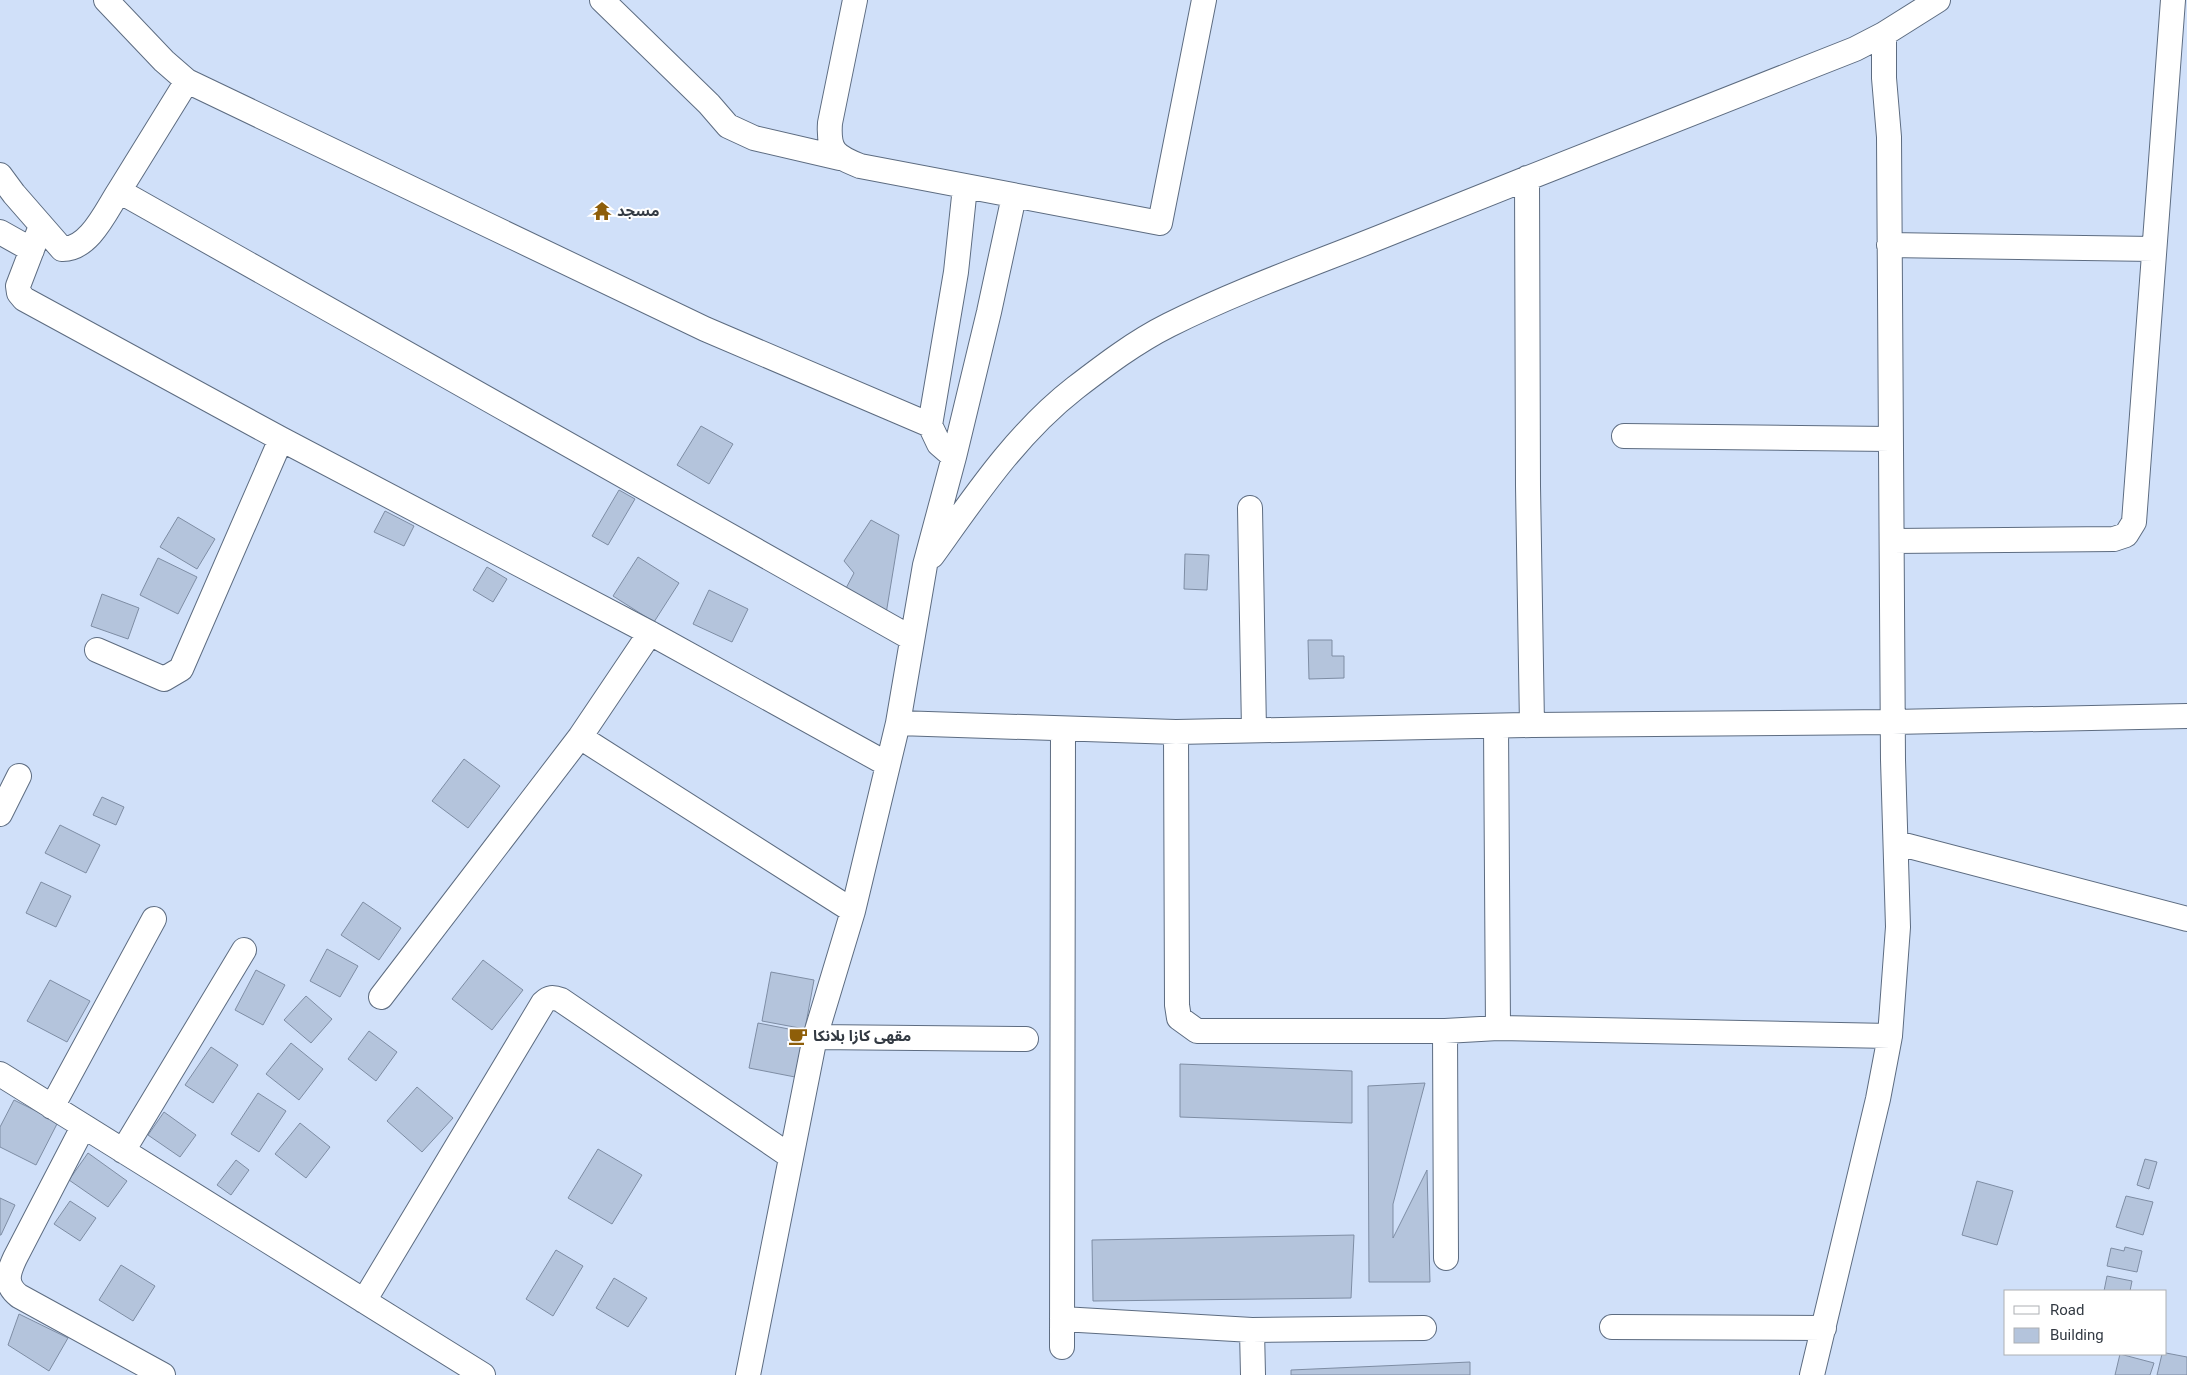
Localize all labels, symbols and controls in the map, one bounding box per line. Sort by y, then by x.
temple icon: مسجد [591,200,613,222]
place label: مسجد [617,202,659,220]
cafe icon: مقهى كازا بلانكا [787,1025,809,1047]
place label: مقهى كازا بلانكا [813,1027,911,1045]
legend [2004,1290,2167,1355]
text: Road [2050,1301,2084,1319]
text: Building [2050,1326,2104,1344]

